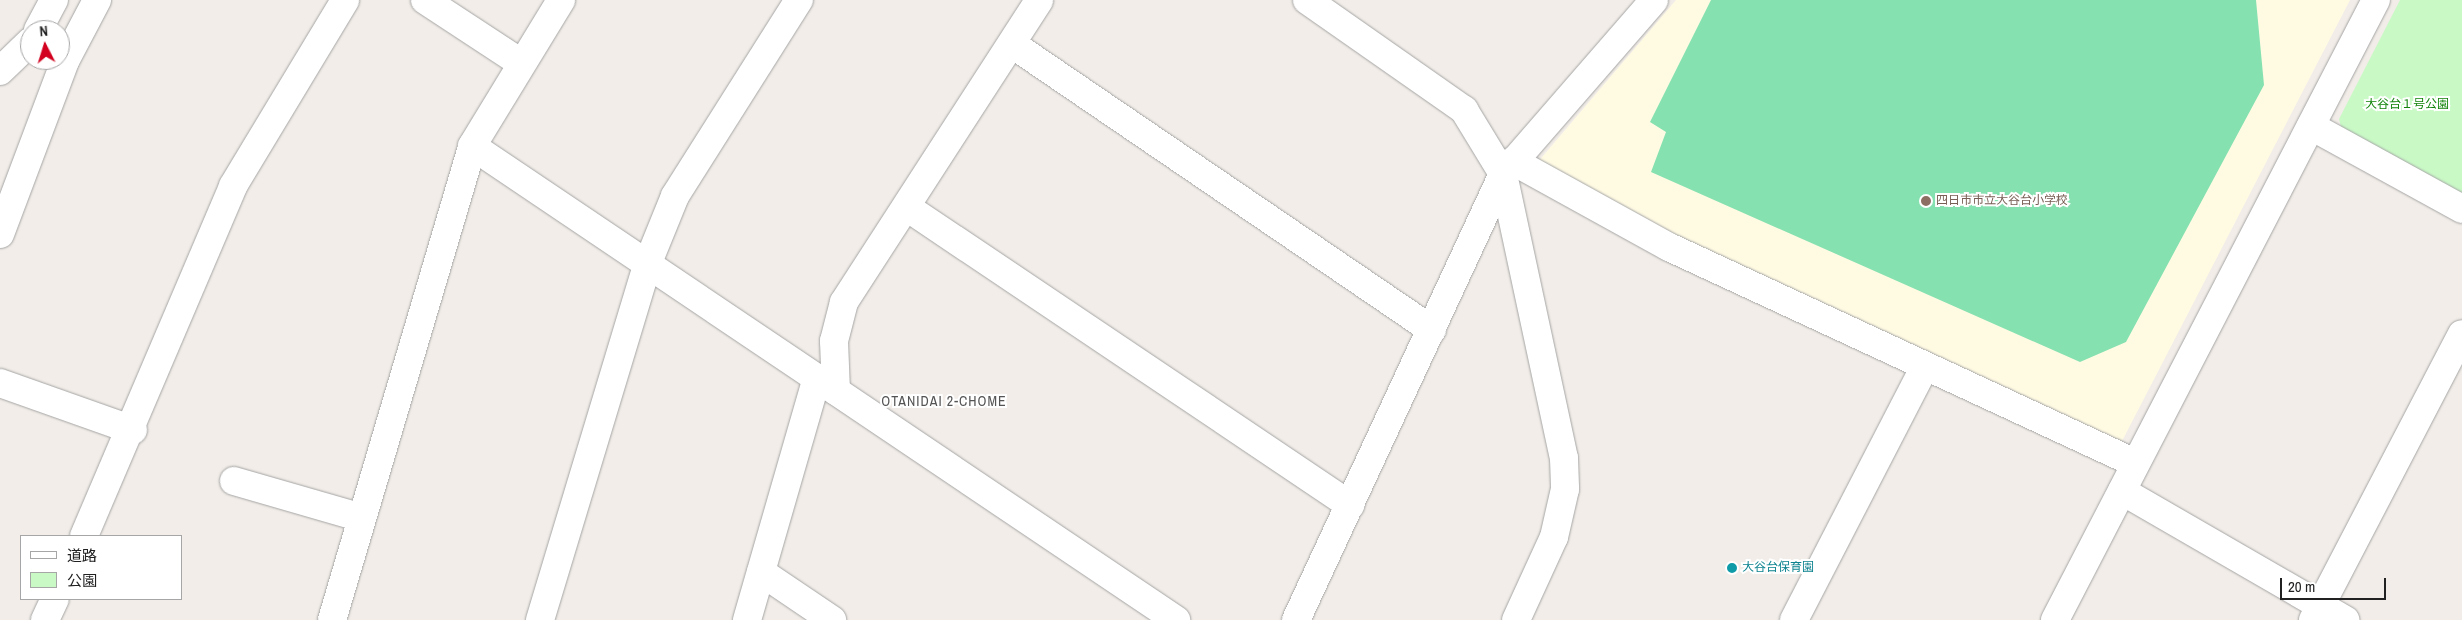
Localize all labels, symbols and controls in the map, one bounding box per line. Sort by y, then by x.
north arrow [20,20,70,70]
text: N [39,22,49,40]
park label: 大谷台１号公園 [2365,98,2449,112]
place label: 四日市市立大谷台小学校 [1936,194,2068,208]
marker: 四日市市立大谷台小学校 [1920,195,1932,207]
district label: OTANIDAI 2-CHOME [879,393,1009,409]
legend [20,535,182,600]
text: 道路 [67,545,97,566]
place label: 大谷台保育園 [1742,561,1814,575]
marker: 大谷台保育園 [1726,562,1738,574]
scale bar [2282,568,2388,600]
text: 公園 [67,570,97,591]
text: 20 m [2288,576,2315,597]

